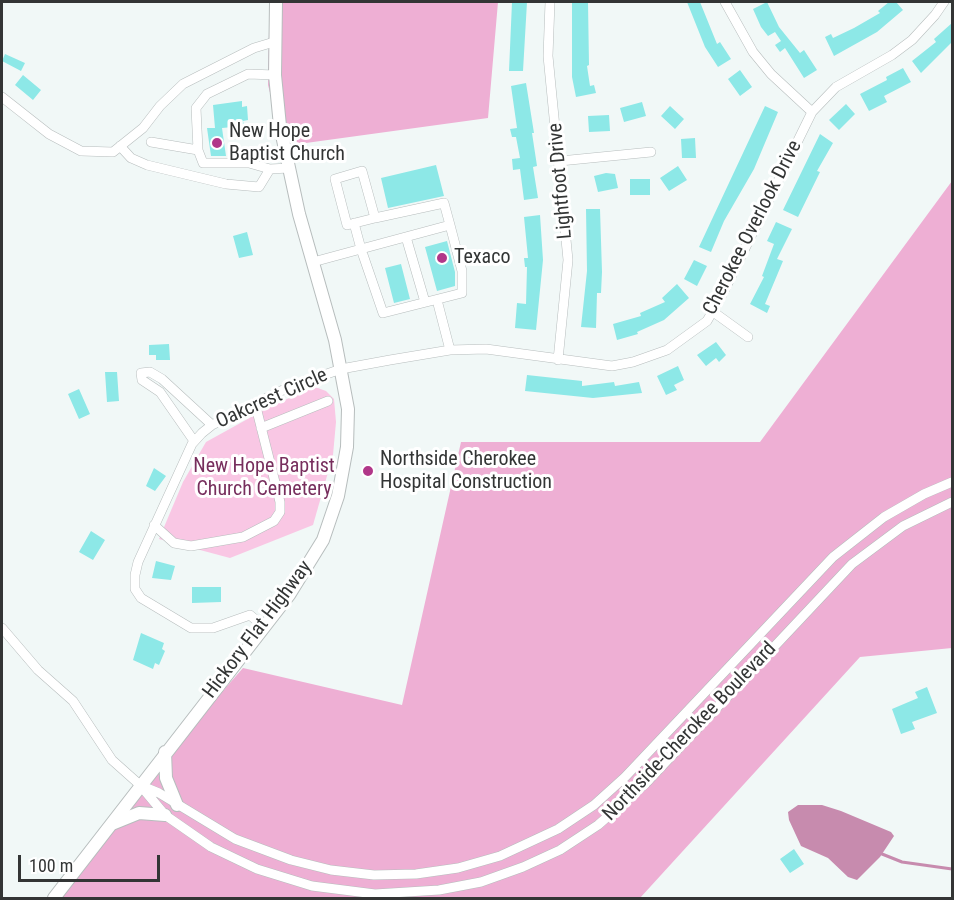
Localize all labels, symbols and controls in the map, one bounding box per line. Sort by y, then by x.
place label: New Hope Baptist Church [229,120,345,167]
street label: Lightfoot Drive [544,122,578,240]
marker: New Hope Baptist Church [210,136,224,150]
street label: Cherokee Overlook Drive [699,137,807,319]
place label: Texaco [454,246,510,270]
marker: Texaco [435,251,449,265]
street label: Oakcrest Circle [212,364,332,434]
place label: Northside Cherokee Hospital Construction [380,448,552,495]
park label: New Hope Baptist Church Cemetery [193,455,335,502]
marker: Northside Cherokee Hospital Construction [361,464,375,478]
street label: Hickory Flat Highway [198,556,318,704]
street label: Northside-Cherokee Boulevard [598,638,782,826]
scale bar [21,843,164,881]
text: 100 m [29,855,73,876]

